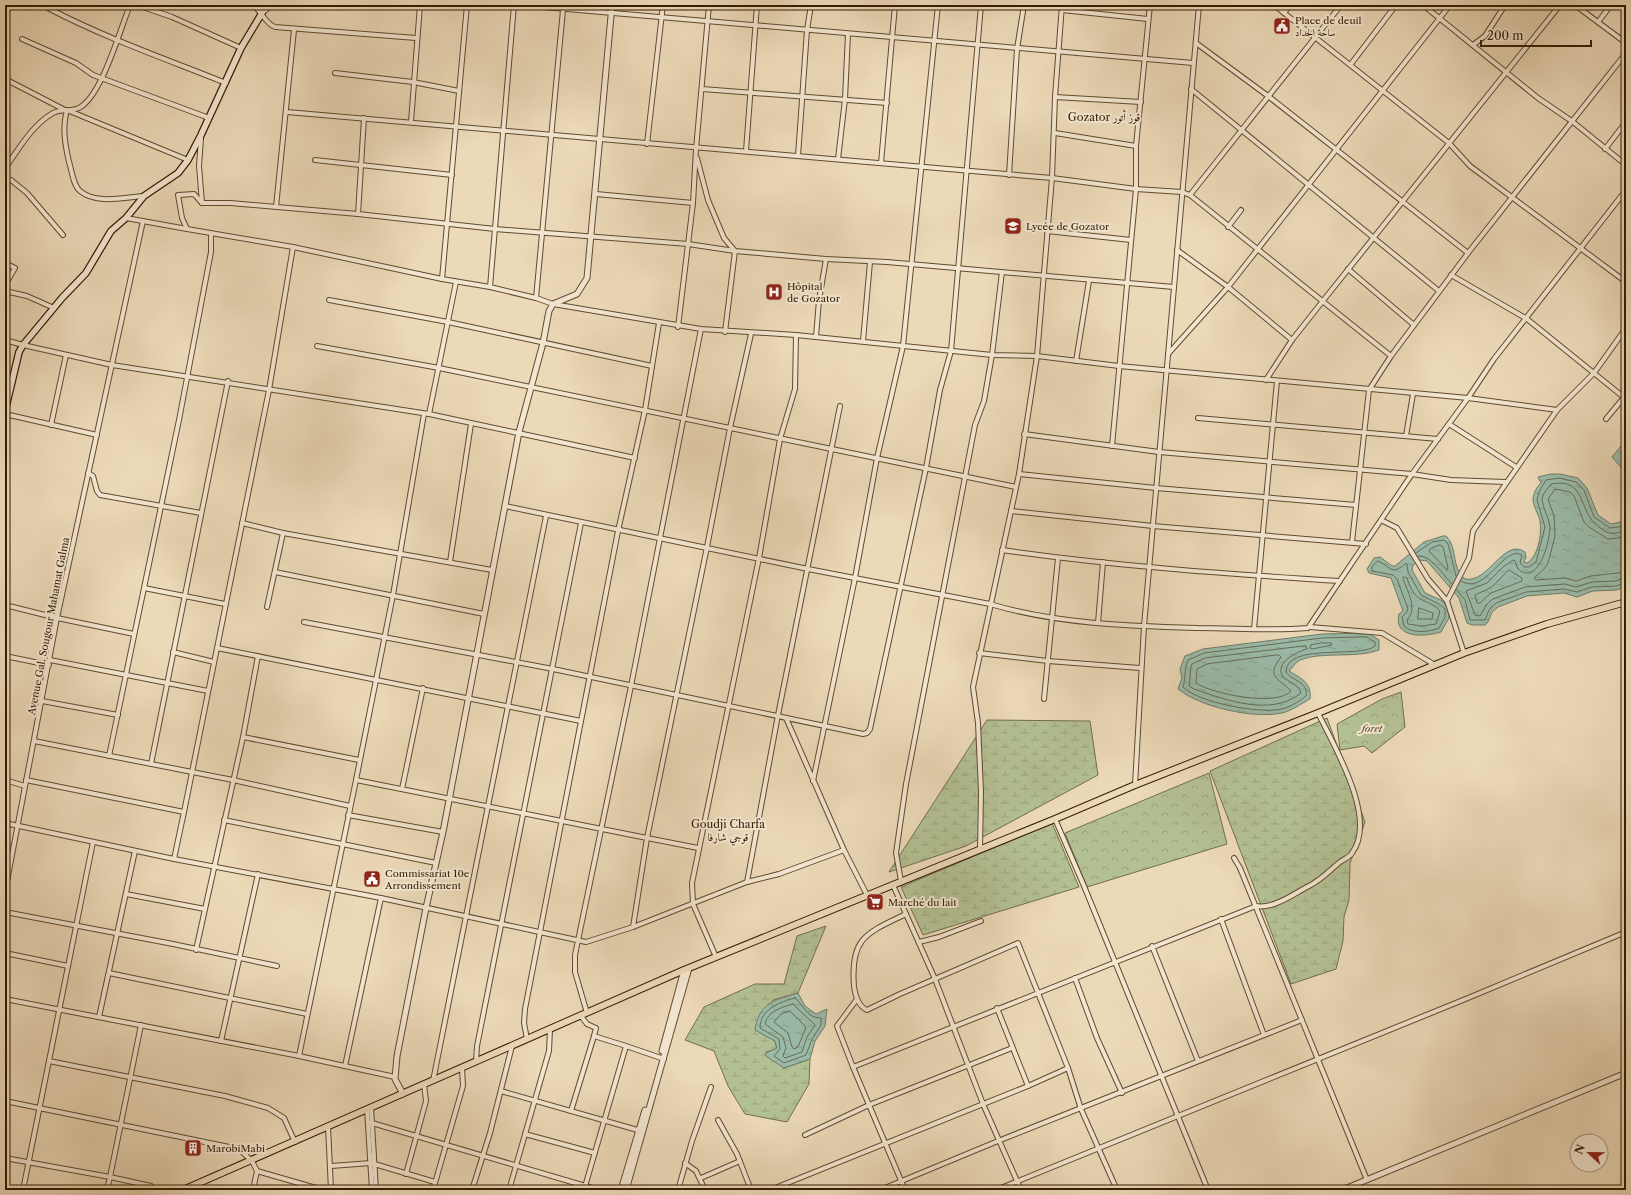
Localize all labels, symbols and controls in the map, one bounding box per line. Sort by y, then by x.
place label: Place de deuil ساحة الحداد [1295,14,1362,39]
public building icon: Place de deuil ساحة الحداد [1272,16,1292,36]
scale bar [1481,22,1591,48]
text: 200 m [1487,28,1524,43]
district label: Gozator قوز أتور [1068,109,1140,124]
school or university icon: Lycée de Gozator [1003,216,1023,236]
place label: Lycée de Gozator [1026,220,1110,233]
place label: Hôpital de Gozator [787,280,841,305]
hospital icon: Hôpital de Gozator [764,282,784,302]
street label: Avenue Gal. Sougour Mahamat Galma [25,535,72,717]
park label: foret [1358,722,1383,735]
district label: Goudji Charfa قوجي شارفا [691,817,765,846]
place label: Commissariat 10e Arrondissement [384,867,470,892]
public building icon: Commissariat 10e Arrondissement [362,869,382,889]
supermarket icon: Marché du lait [865,892,885,912]
place label: Marché du lait [888,896,957,909]
north arrow [1569,1133,1609,1173]
building icon: MarobiMabi [183,1138,203,1158]
place label: MarobiMabi [206,1142,265,1155]
text: N [1571,1142,1588,1156]

